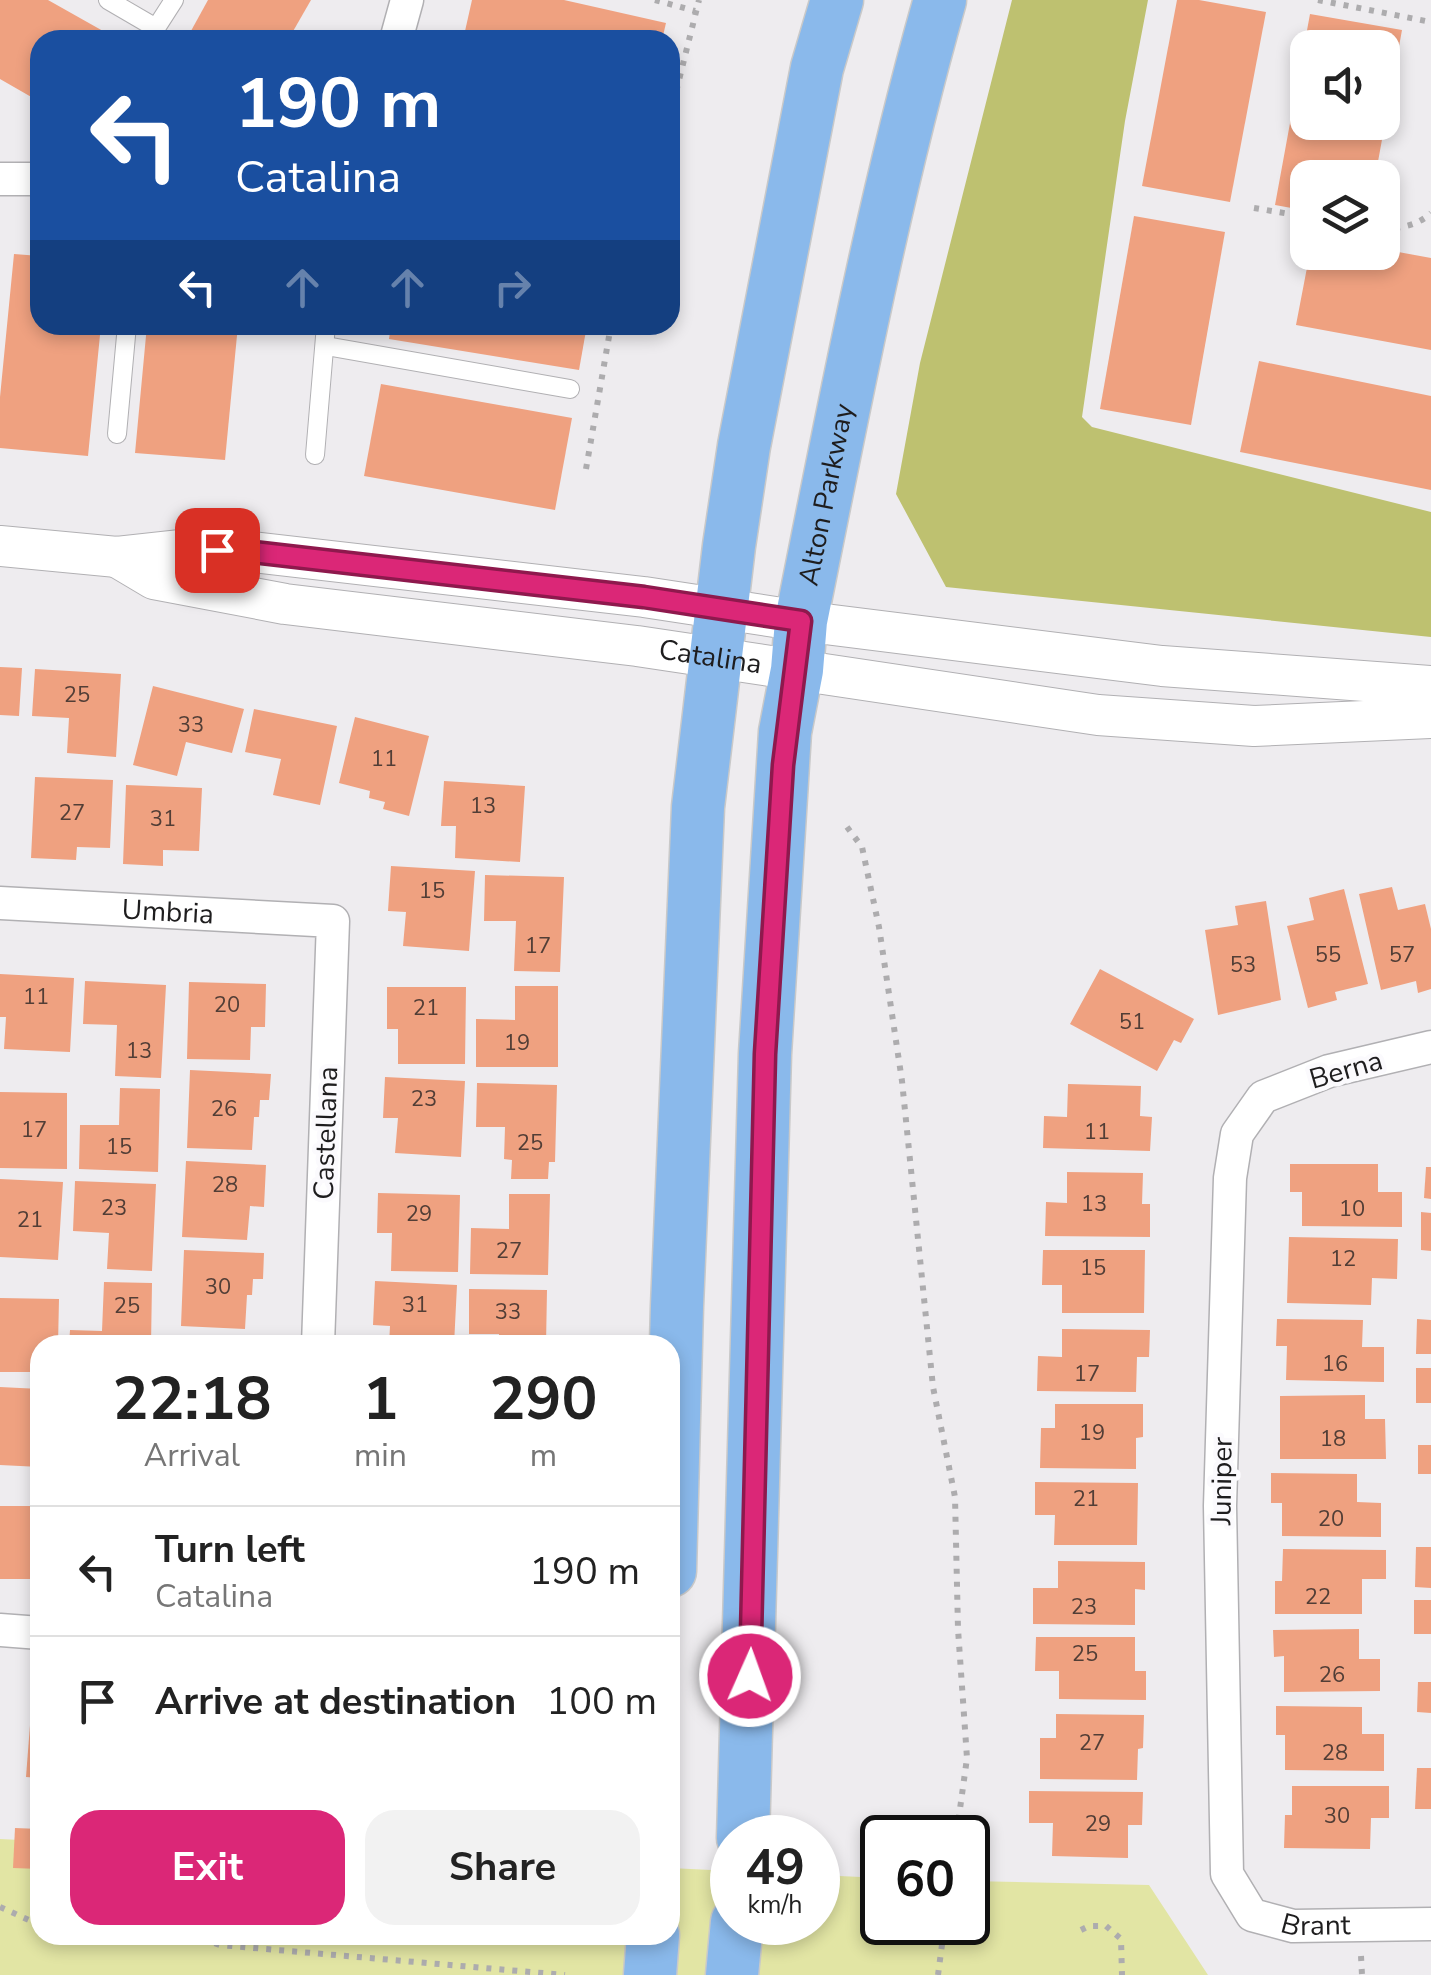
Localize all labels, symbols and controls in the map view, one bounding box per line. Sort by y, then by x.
map controls [1290,30,1400,270]
button: sound [1290,30,1400,140]
text: 190 m [235,56,441,152]
icon: left [70,70,200,200]
text: Catalina [235,147,401,208]
button: layers [1290,160,1400,270]
icon: left [170,260,225,315]
icon: ahead [275,260,330,315]
icon: ahead [380,260,435,315]
icon: right [485,260,540,315]
street label: Alton Parkway [790,400,863,589]
pin [175,508,260,593]
icon: arrive [190,523,245,578]
street label: Catalina [656,631,764,683]
house number: 25 [64,680,90,710]
house number: 33 [178,710,204,740]
house number: 11 [371,744,397,774]
house number: 13 [470,791,496,821]
house number: 27 [59,798,85,828]
house number: 31 [150,804,176,834]
house number: 15 [419,876,445,906]
street label: Umbria [121,891,215,934]
house number: 17 [525,931,551,961]
house number: 55 [1315,940,1341,970]
house number: 57 [1389,940,1415,970]
house number: 53 [1230,950,1256,980]
house number: 11 [23,982,49,1012]
house number: 20 [214,990,240,1020]
house number: 21 [413,993,439,1023]
house number: 51 [1119,1007,1145,1037]
house number: 19 [504,1028,530,1058]
house number: 13 [126,1036,152,1066]
street label: Berna [1305,1041,1387,1099]
street label: Castellana [305,1066,347,1200]
house number: 23 [411,1084,437,1114]
house number: 26 [211,1094,237,1124]
house number: 17 [21,1115,47,1145]
house number: 11 [1084,1117,1110,1147]
house number: 25 [517,1128,543,1158]
house number: 15 [106,1132,132,1162]
house number: 28 [212,1170,238,1200]
house number: 13 [1081,1189,1107,1219]
house number: 23 [101,1193,127,1223]
house number: 10 [1339,1194,1365,1224]
house number: 29 [406,1199,432,1229]
house number: 21 [17,1205,43,1235]
house number: 27 [496,1236,522,1266]
house number: 12 [1330,1244,1356,1274]
house number: 15 [1080,1253,1106,1283]
house number: 30 [205,1272,231,1302]
house number: 31 [402,1290,428,1320]
house number: 25 [114,1291,140,1321]
house number: 33 [495,1297,521,1327]
house number: 16 [1322,1349,1348,1379]
text: 22:18 [113,1358,271,1440]
text: 1 [362,1358,398,1440]
text: 290 [489,1358,597,1440]
house number: 17 [1074,1359,1100,1389]
house number: 19 [1079,1418,1105,1448]
house number: 18 [1320,1424,1346,1454]
text: Arrival [144,1434,240,1477]
text: min [354,1434,407,1477]
text: m [530,1434,557,1477]
street label: Juniper [1202,1436,1242,1527]
house number: 21 [1073,1484,1099,1514]
house number: 20 [1318,1504,1344,1534]
text: Turn left [155,1524,305,1575]
icon: left [70,1544,125,1599]
text: 190 m [529,1546,640,1597]
text: Catalina [155,1575,273,1618]
house number: 22 [1305,1582,1331,1612]
house number: 23 [1071,1592,1097,1622]
position arrow [698,1624,802,1728]
house number: 25 [1072,1639,1098,1669]
house number: 26 [1319,1660,1345,1690]
icon: arrive [70,1674,125,1729]
text: Arrive at destination [155,1676,516,1727]
text: 100 m [546,1676,657,1727]
house number: 27 [1079,1728,1105,1758]
house number: 28 [1322,1738,1348,1768]
house number: 30 [1324,1801,1350,1831]
house number: 29 [1085,1809,1111,1839]
button: Exit [70,1810,345,1925]
button: Share [365,1810,640,1925]
speed limit sign: 60 [860,1815,990,1945]
text: 49 [745,1833,805,1902]
text: km/h [747,1888,803,1922]
street label: Brant [1277,1905,1351,1946]

